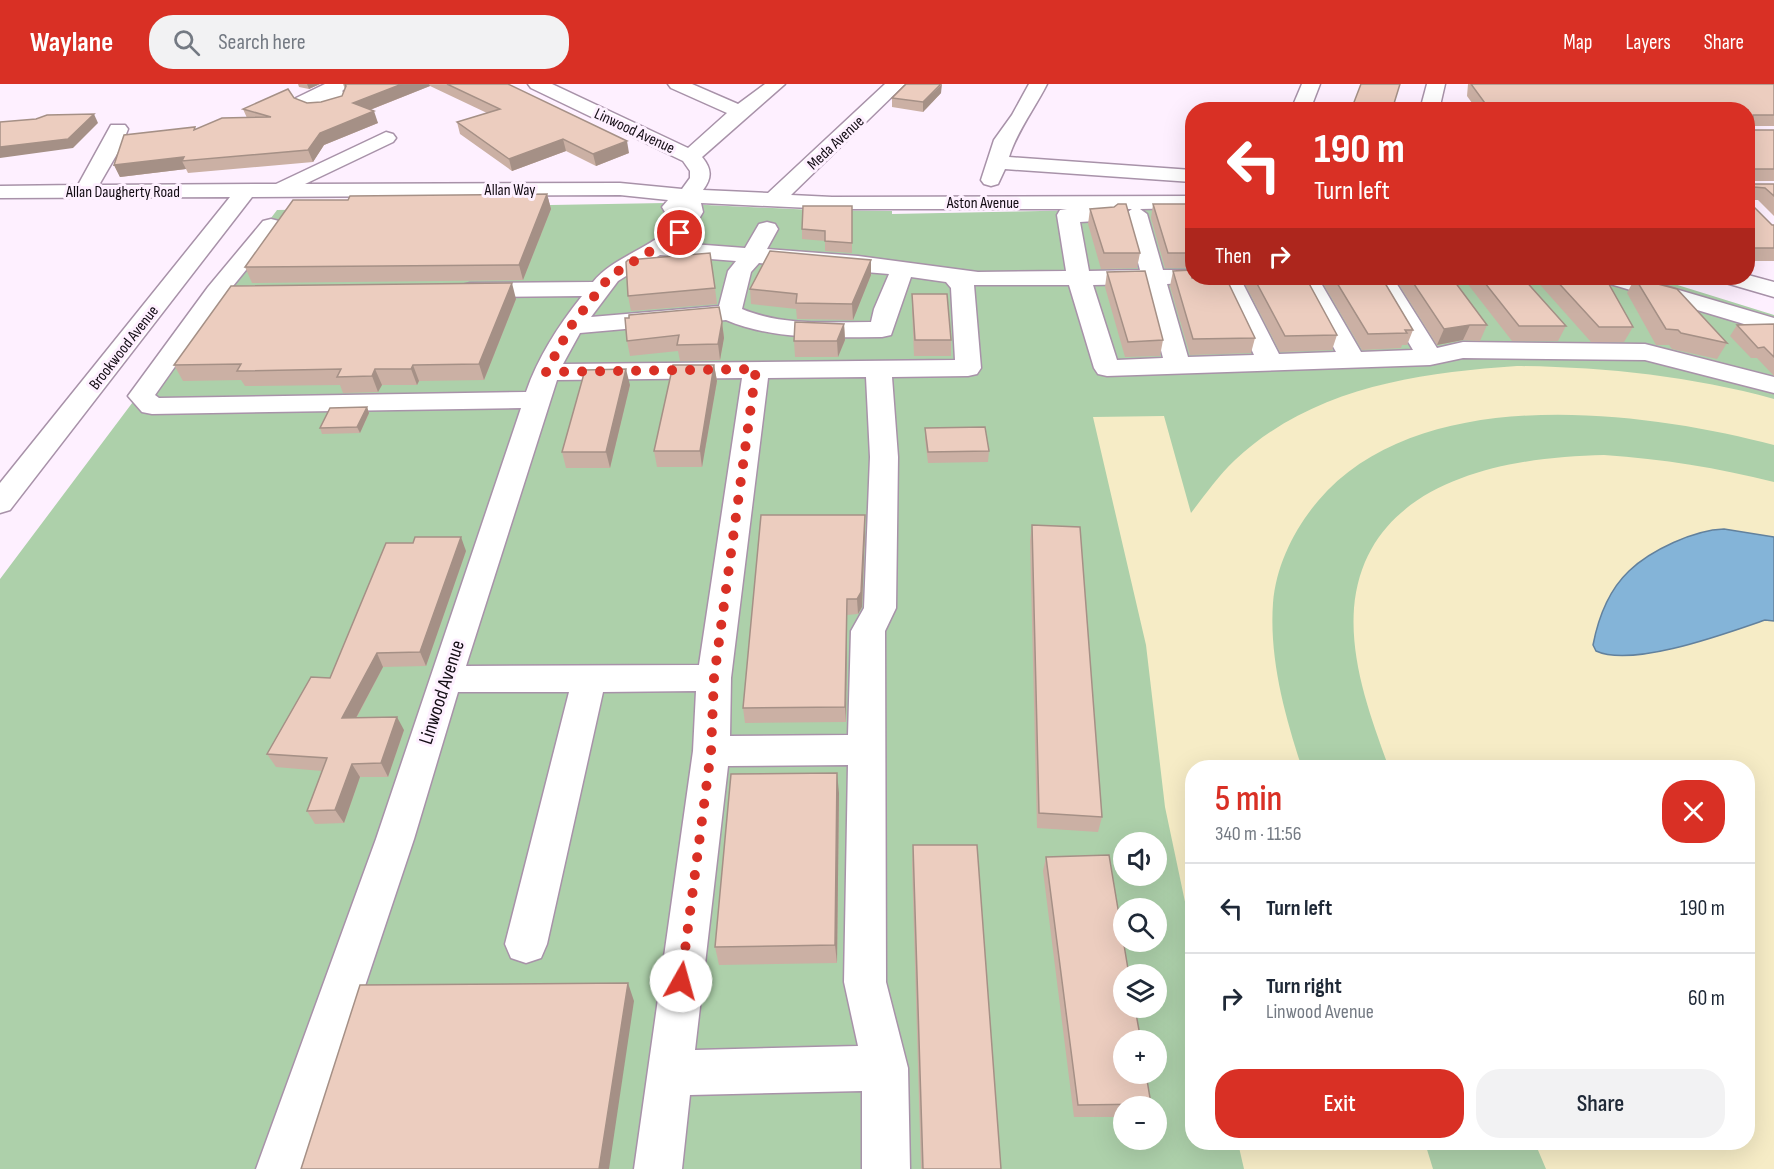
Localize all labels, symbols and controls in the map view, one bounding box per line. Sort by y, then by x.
search box [149,15,569,69]
text: Waylane [30,26,113,59]
icon: search [170,26,203,59]
text: Search here [218,29,306,56]
text: Map [1563,30,1592,55]
text: Layers [1625,30,1671,55]
text: Share [1704,30,1744,55]
street label: Linwood Avenue [591,105,677,158]
street label: Meda Avenue [804,112,868,174]
text: 190 m [1314,124,1405,175]
icon: left [1215,126,1293,204]
text: Turn left [1314,175,1390,207]
street label: Allan Way [484,181,535,200]
street label: Allan Daugherty Road [65,183,180,202]
street label: Aston Avenue [946,194,1019,213]
pin [654,207,705,258]
icon: arrive [663,216,696,249]
icon: right [1263,240,1296,273]
text: Then [1215,243,1251,270]
street label: Brookwood Avenue [85,302,163,394]
street label: Linwood Avenue [414,637,470,747]
text: 5 min [1215,778,1282,821]
button: close [1662,780,1725,843]
text: 340 m · 11:56 [1215,822,1302,846]
map controls [1113,832,1167,1150]
button: sound [1113,832,1167,886]
icon: left [1215,892,1248,925]
text: Turn left [1266,895,1332,922]
text: 190 m [1680,895,1725,922]
button: search [1113,898,1167,952]
position arrow [649,949,713,1013]
button: layers [1113,964,1167,1018]
text: Turn right [1266,973,1342,1000]
icon: right [1215,982,1248,1015]
text: 60 m [1688,985,1725,1012]
text: Linwood Avenue [1266,1000,1374,1024]
button: + [1113,1030,1167,1084]
button: Exit [1215,1069,1464,1138]
button: Share [1476,1069,1725,1138]
button: − [1113,1096,1167,1150]

